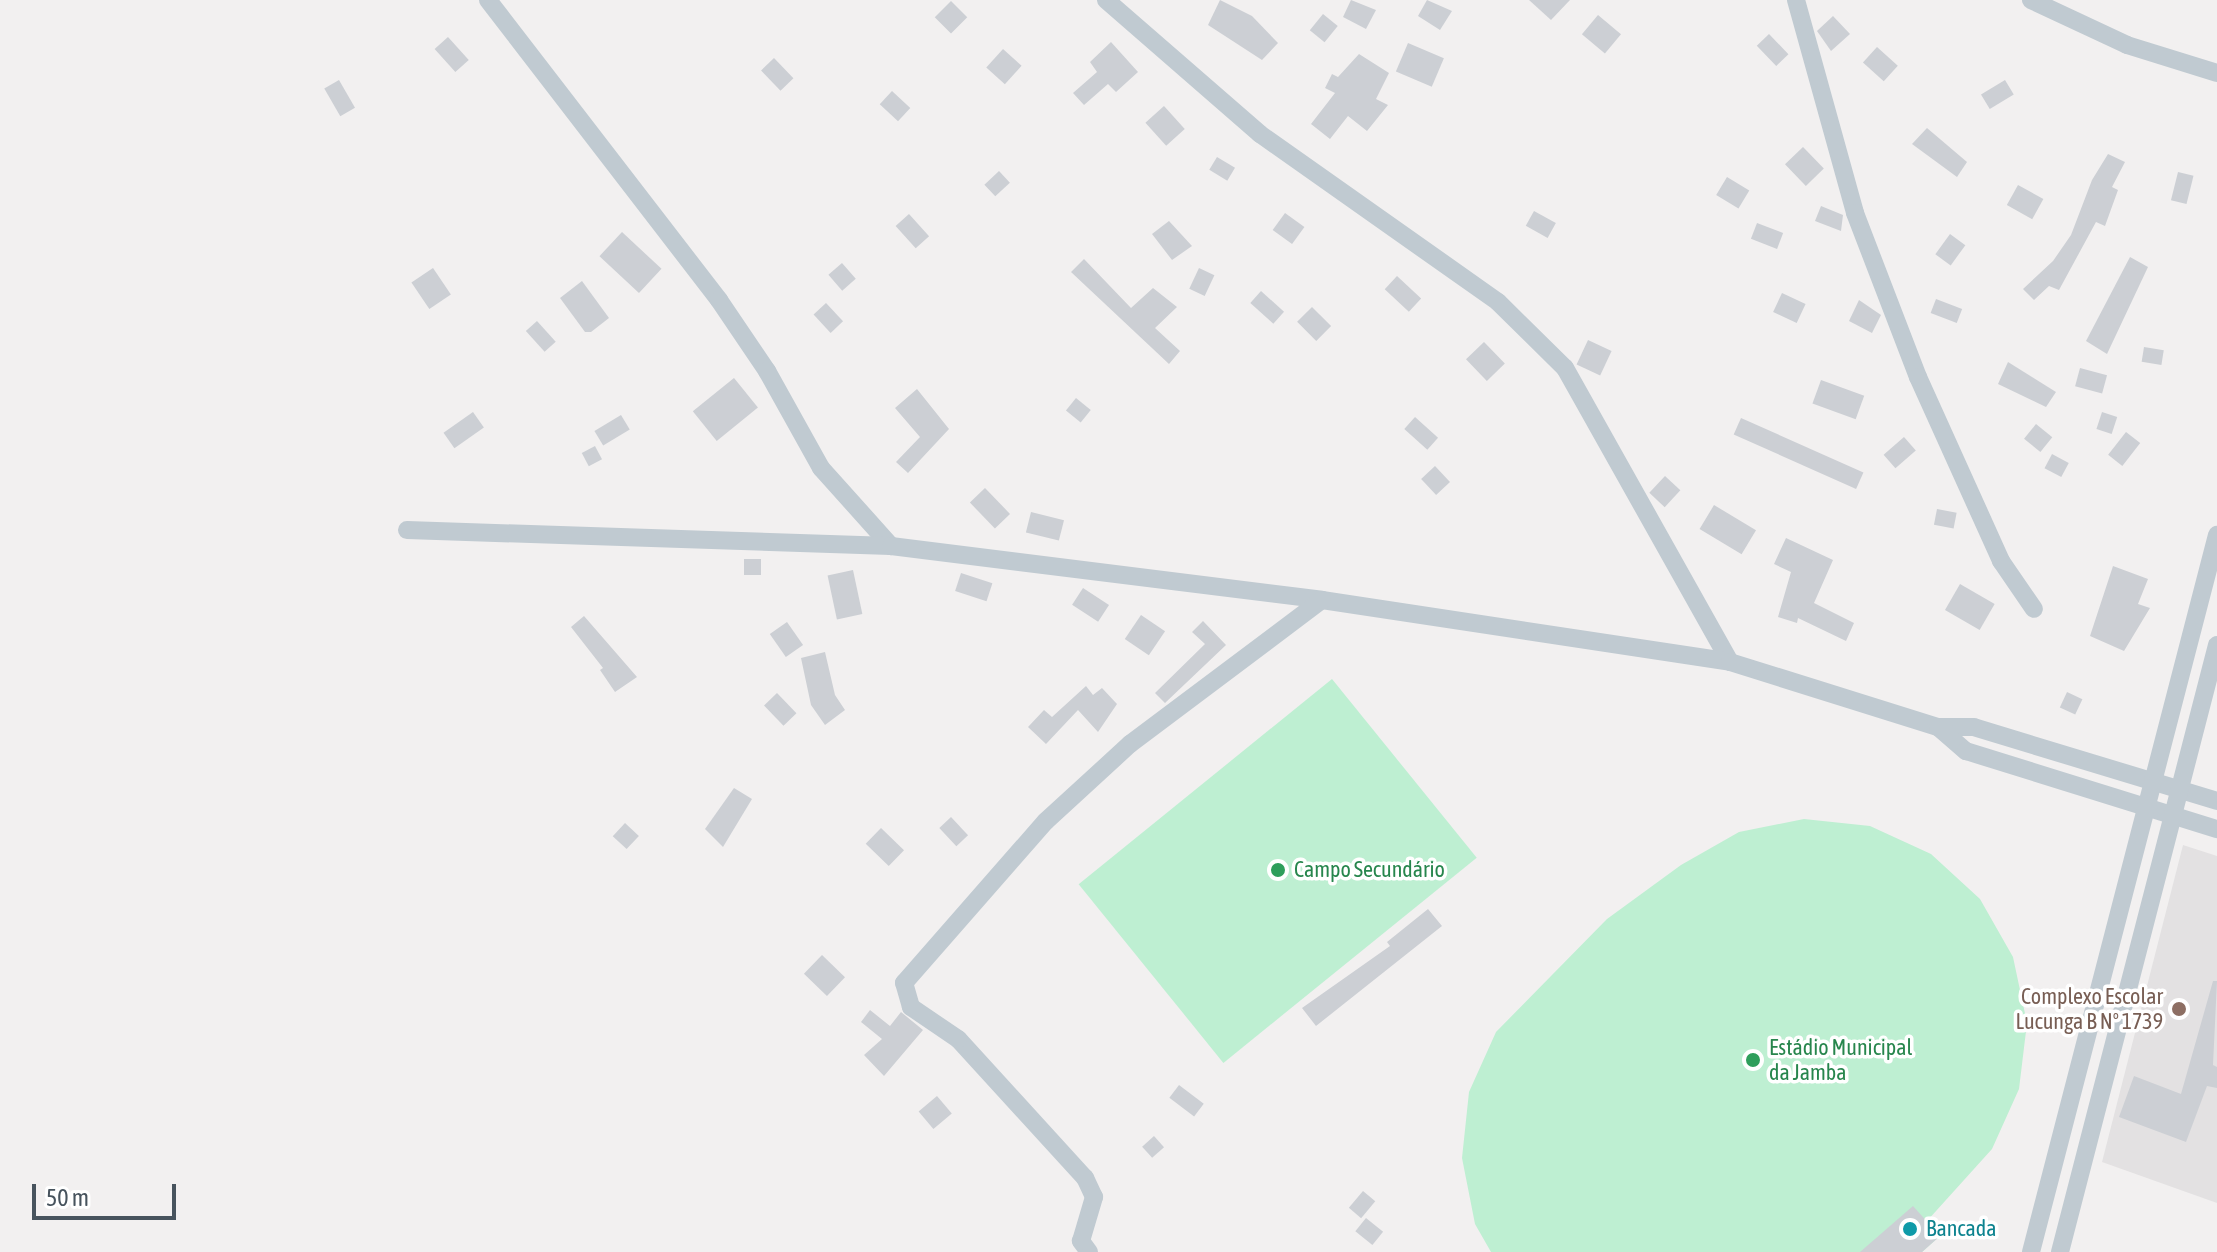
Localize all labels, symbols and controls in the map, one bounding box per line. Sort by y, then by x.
place label: Campo Secundário [1294,857,1445,883]
marker: Campo Secundário [1269,861,1287,879]
place label: Complexo Escolar Lucunga B Nº 1739 [2015,983,2163,1034]
marker: Complexo Escolar Lucunga B Nº 1739 [2170,1000,2188,1018]
place label: Estádio Municipal da Jamba [1769,1034,1912,1086]
marker: Estádio Municipal da Jamba [1744,1051,1762,1069]
scale bar [36,1168,180,1218]
text: 50 m [46,1184,89,1211]
place label: Bancada [1926,1216,1996,1242]
marker: Bancada [1901,1220,1919,1238]

